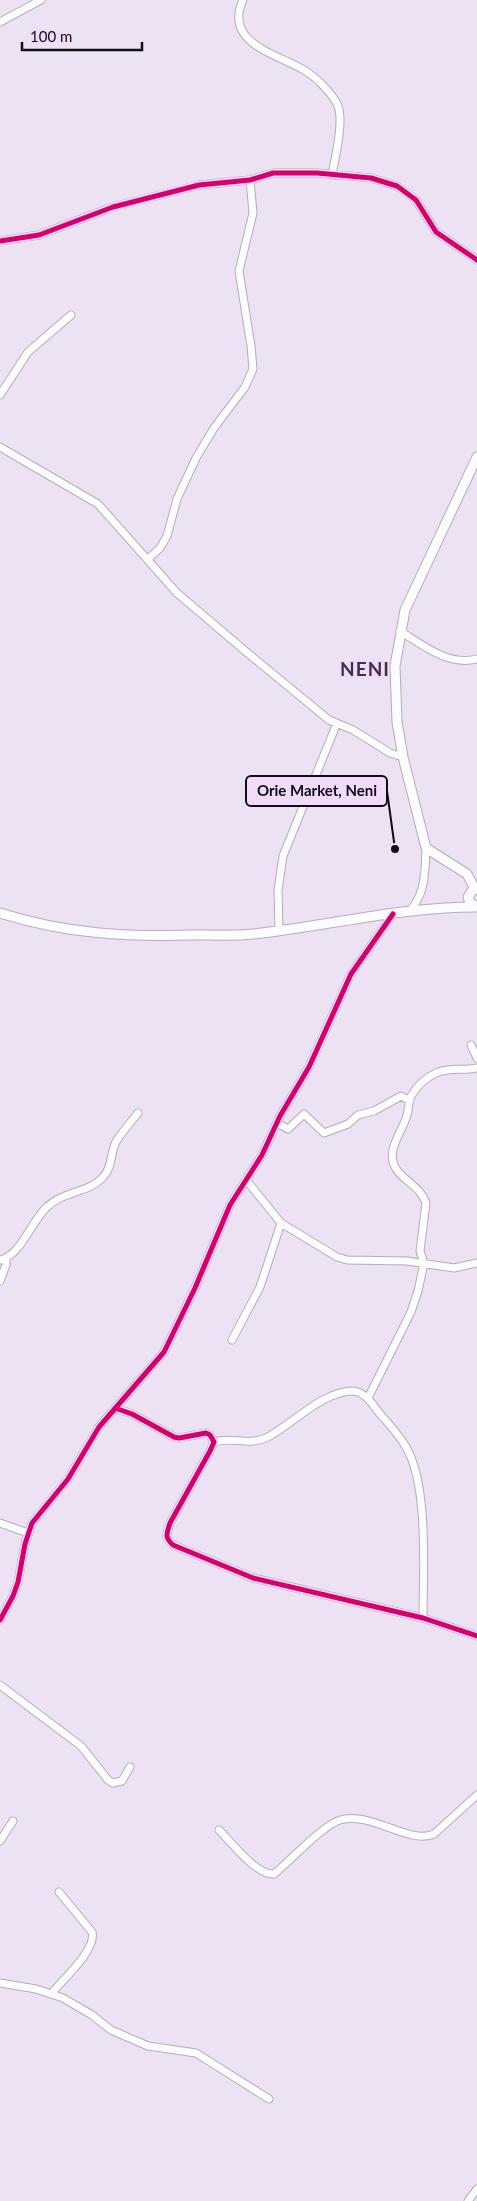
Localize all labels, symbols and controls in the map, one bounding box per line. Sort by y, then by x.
scale bar [22,20,142,52]
text: 100 m [30,27,72,45]
district label: NENI [340,657,390,680]
callout: Orie Market, Neni [246,776,387,806]
text: Orie Market, Neni [257,781,377,799]

